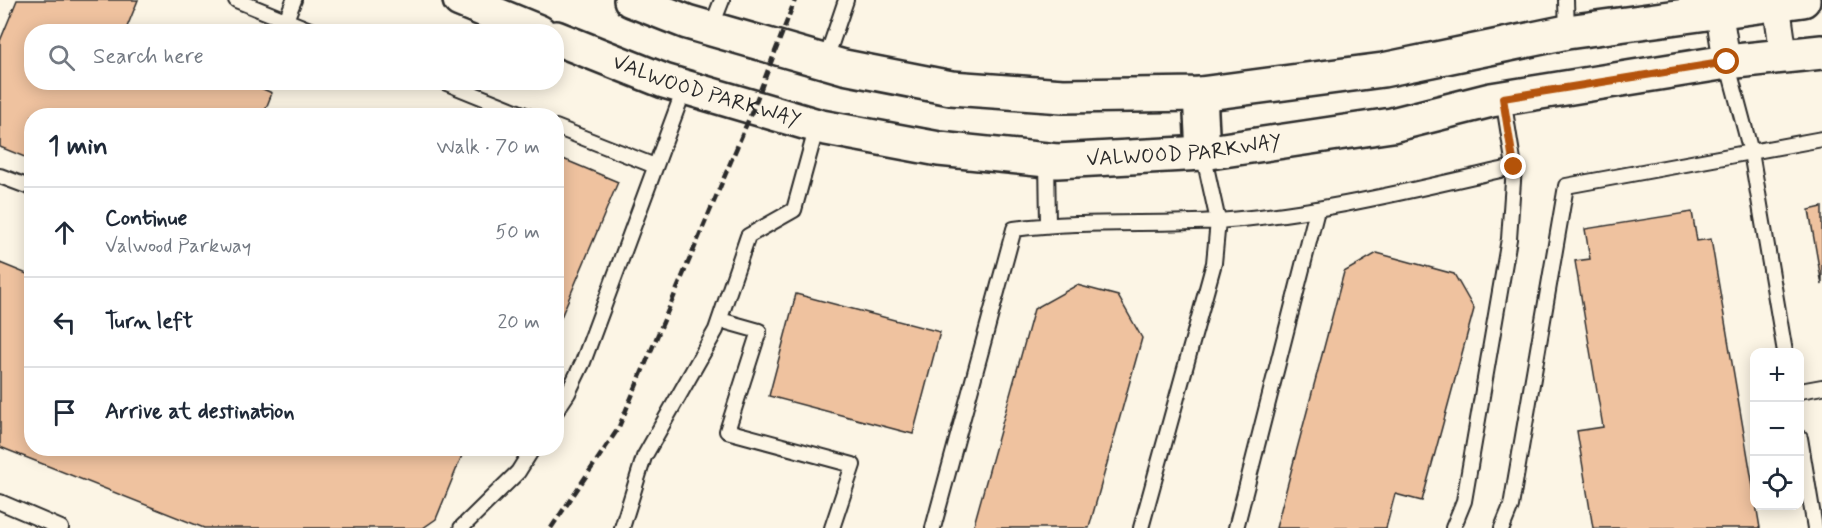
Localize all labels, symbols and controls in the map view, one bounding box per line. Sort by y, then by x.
search box [24,24,564,90]
icon: search [45,41,78,74]
text: Search here [93,43,204,71]
street label: VALWOOD PARKWAY [608,48,804,134]
route start [1713,48,1739,74]
street label: VALWOOD PARKWAY [1086,127,1284,173]
text: 1 min [48,130,108,164]
text: Walk · 70 m [437,134,540,161]
route end [1500,153,1526,179]
text: Continue [105,205,187,233]
icon: ahead [48,216,81,249]
text: 50 m [495,219,540,246]
text: Valwood Parkway [105,233,251,260]
icon: left [48,306,81,339]
text: Turn left [105,308,193,336]
text: 20 m [497,309,540,336]
map controls [1750,348,1804,510]
button: + [1750,348,1804,402]
icon: arrive [48,396,81,429]
text: Arrive at destination [105,398,295,426]
button: − [1750,402,1804,456]
button: locate [1750,456,1804,510]

